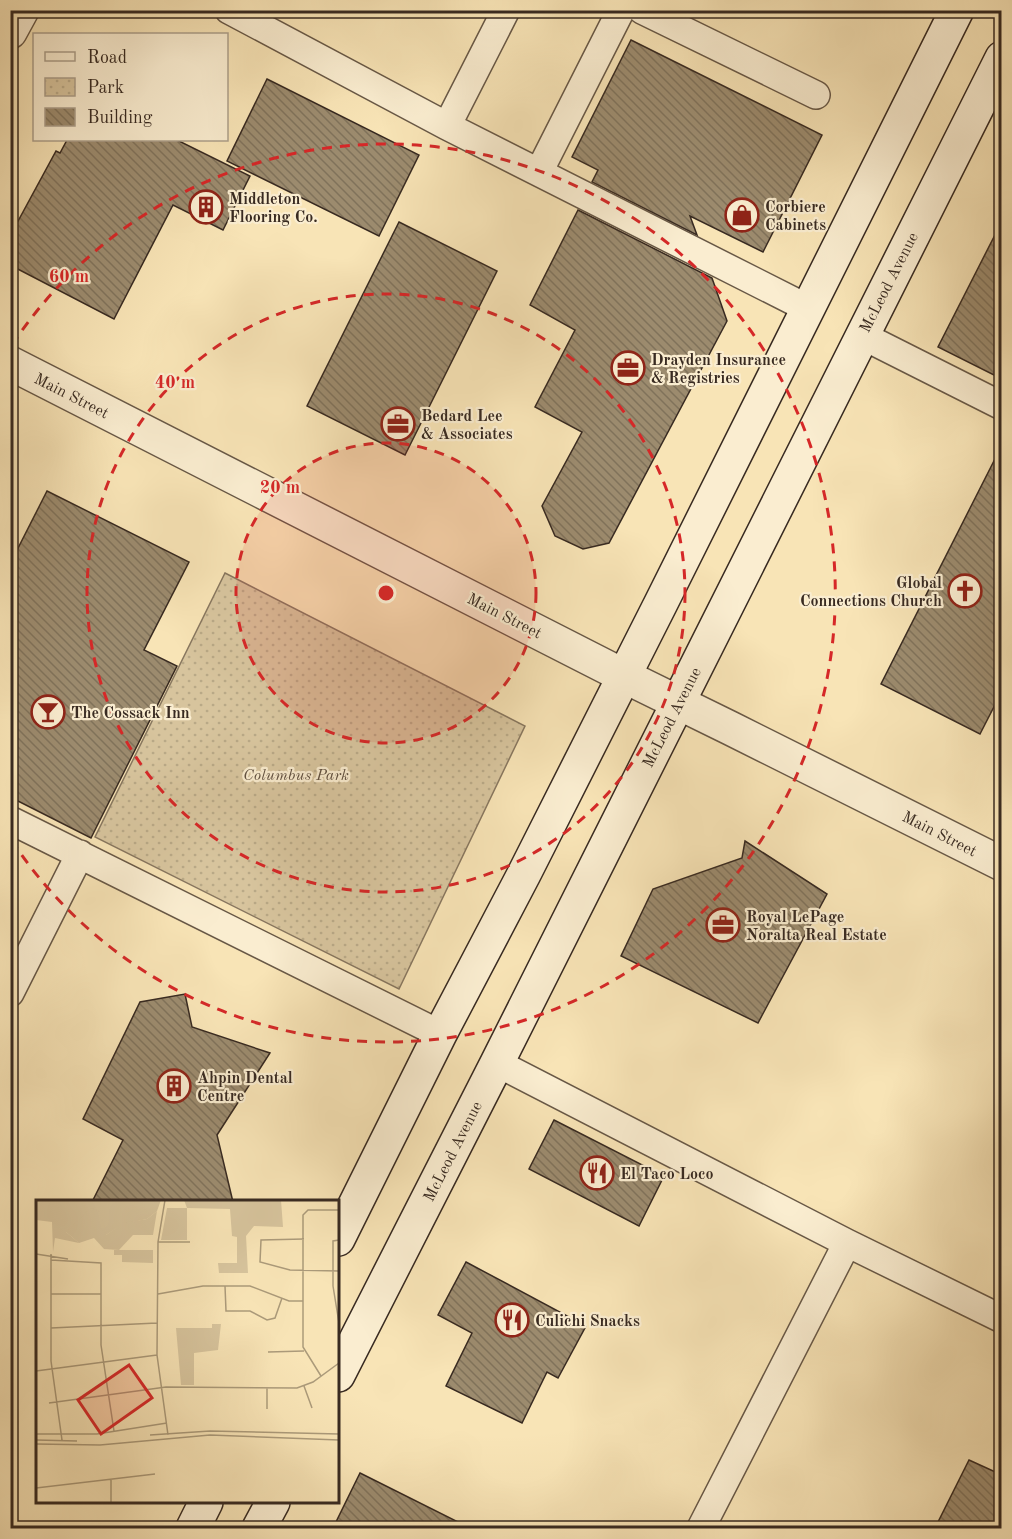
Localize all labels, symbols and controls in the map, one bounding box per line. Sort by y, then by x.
legend [33,33,228,141]
text: Road [87,49,127,67]
text: Park [87,79,124,97]
text: Building [87,109,153,127]
building icon: Middleton Flooring Co. [188,189,224,225]
place label: Middleton Flooring Co. [229,192,318,226]
shop icon: Corbiere Cabinets [724,197,760,233]
place label: Corbiere Cabinets [765,200,826,234]
street label: McLeod Avenue [858,230,922,336]
text: 60 m [49,268,89,286]
office icon: Drayden Insurance & Registries [610,350,646,386]
place label: Drayden Insurance & Registries [651,353,786,387]
street label: Main Street [31,371,111,423]
text: 40 m [155,374,195,392]
office icon: Bedard Lee & Associates [380,406,416,442]
place label: Bedard Lee & Associates [421,409,513,443]
text: 20 m [260,479,300,497]
church icon: Global Connections Church [947,573,983,609]
place label: Global Connections Church [800,576,942,610]
centre of rings [376,583,396,603]
street label: Main Street [464,591,544,643]
street label: McLeod Avenue [641,665,705,771]
bar icon: The Cossack Inn [30,694,66,730]
place label: The Cossack Inn [71,706,190,722]
park label: Columbus Park [243,768,349,784]
street label: Main Street [899,809,979,861]
office icon: Royal LePage Noralta Real Estate [705,907,741,943]
place label: Royal LePage Noralta Real Estate [746,910,887,944]
building icon: Ahpin Dental Centre [156,1068,192,1104]
place label: Ahpin Dental Centre [197,1071,293,1105]
street label: McLeod Avenue [422,1099,486,1205]
restaurant icon: El Taco Loco [579,1155,615,1191]
place label: El Taco Loco [620,1167,714,1183]
inset map [36,1200,339,1503]
restaurant icon: Culichi Snacks [494,1302,530,1338]
place label: Culichi Snacks [535,1314,640,1330]

